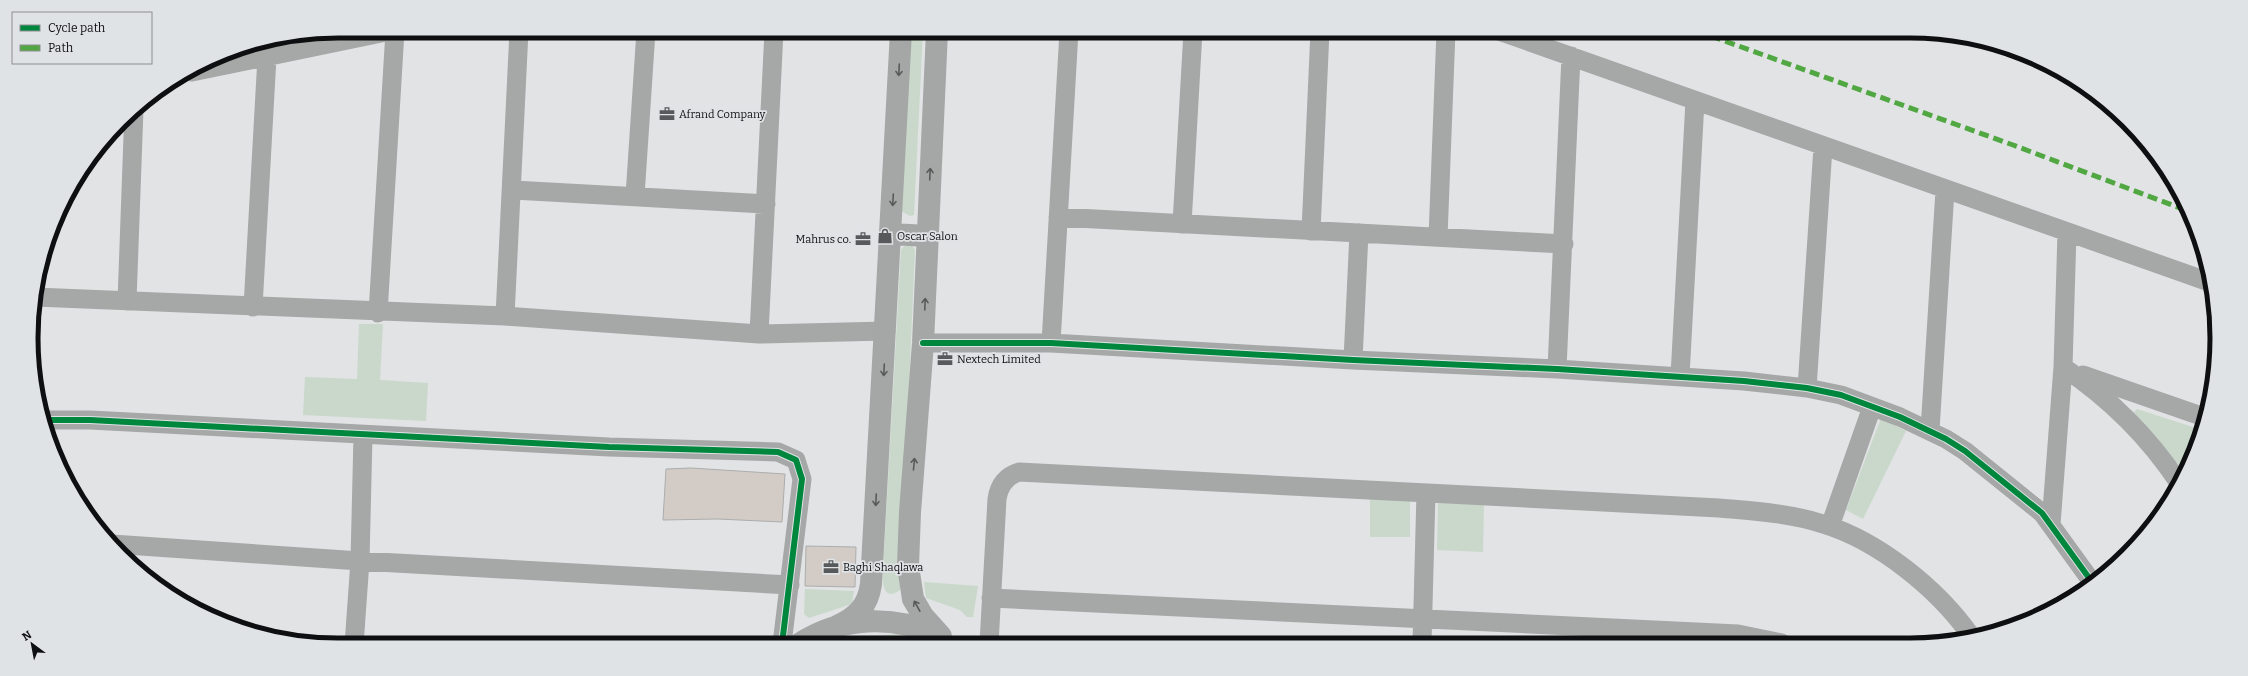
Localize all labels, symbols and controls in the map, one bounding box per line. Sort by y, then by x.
legend [12,12,152,64]
text: Cycle path [48,21,106,35]
text: Path [48,41,74,55]
one-way arrow [895,63,903,76]
office icon: Afrand Company [658,105,676,123]
place label: Afrand Company [679,108,766,121]
one-way arrow [926,168,934,181]
one-way arrow [889,193,897,206]
shop icon: Oscar Salon [876,227,894,245]
office icon: Mahrus co. [854,230,872,248]
place label: Oscar Salon [897,230,958,243]
place label: Mahrus co. [796,233,851,246]
one-way arrow [921,298,929,311]
office icon: Nextech Limited [936,350,954,368]
place label: Nextech Limited [957,353,1041,366]
one-way arrow [880,363,887,376]
one-way arrow [910,457,917,470]
one-way arrow [873,493,880,506]
office icon: Baghi Shaqlawa [822,558,840,576]
place label: Baghi Shaqlawa [843,561,923,574]
one-way arrow [912,600,920,612]
north arrow [12,624,52,664]
text: N [20,628,34,644]

